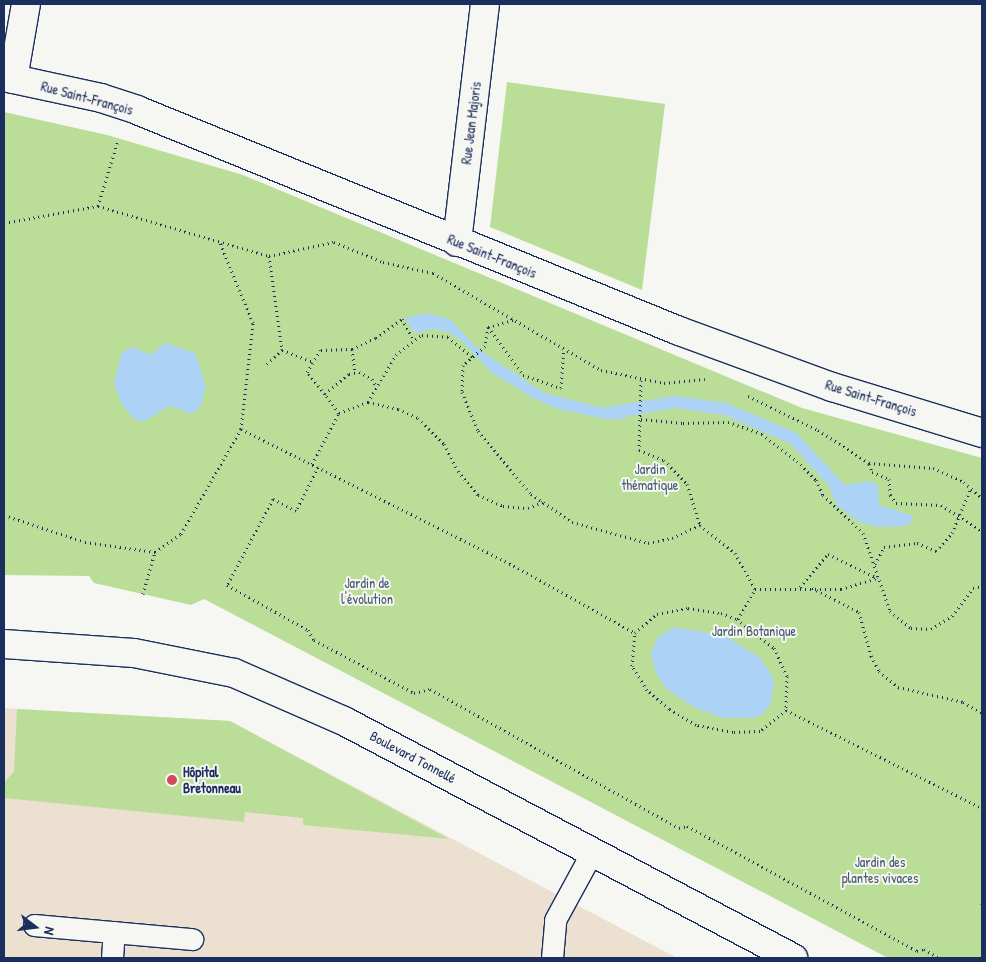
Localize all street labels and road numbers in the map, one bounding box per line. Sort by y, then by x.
street label: Rue Saint-François [39,78,135,118]
street label: Rue Jean Majoris [458,81,484,165]
street label: Rue Saint-François [445,230,539,282]
street label: Rue Saint-François [823,376,919,420]
street label: Boulevard Tonnellé [367,727,459,787]

